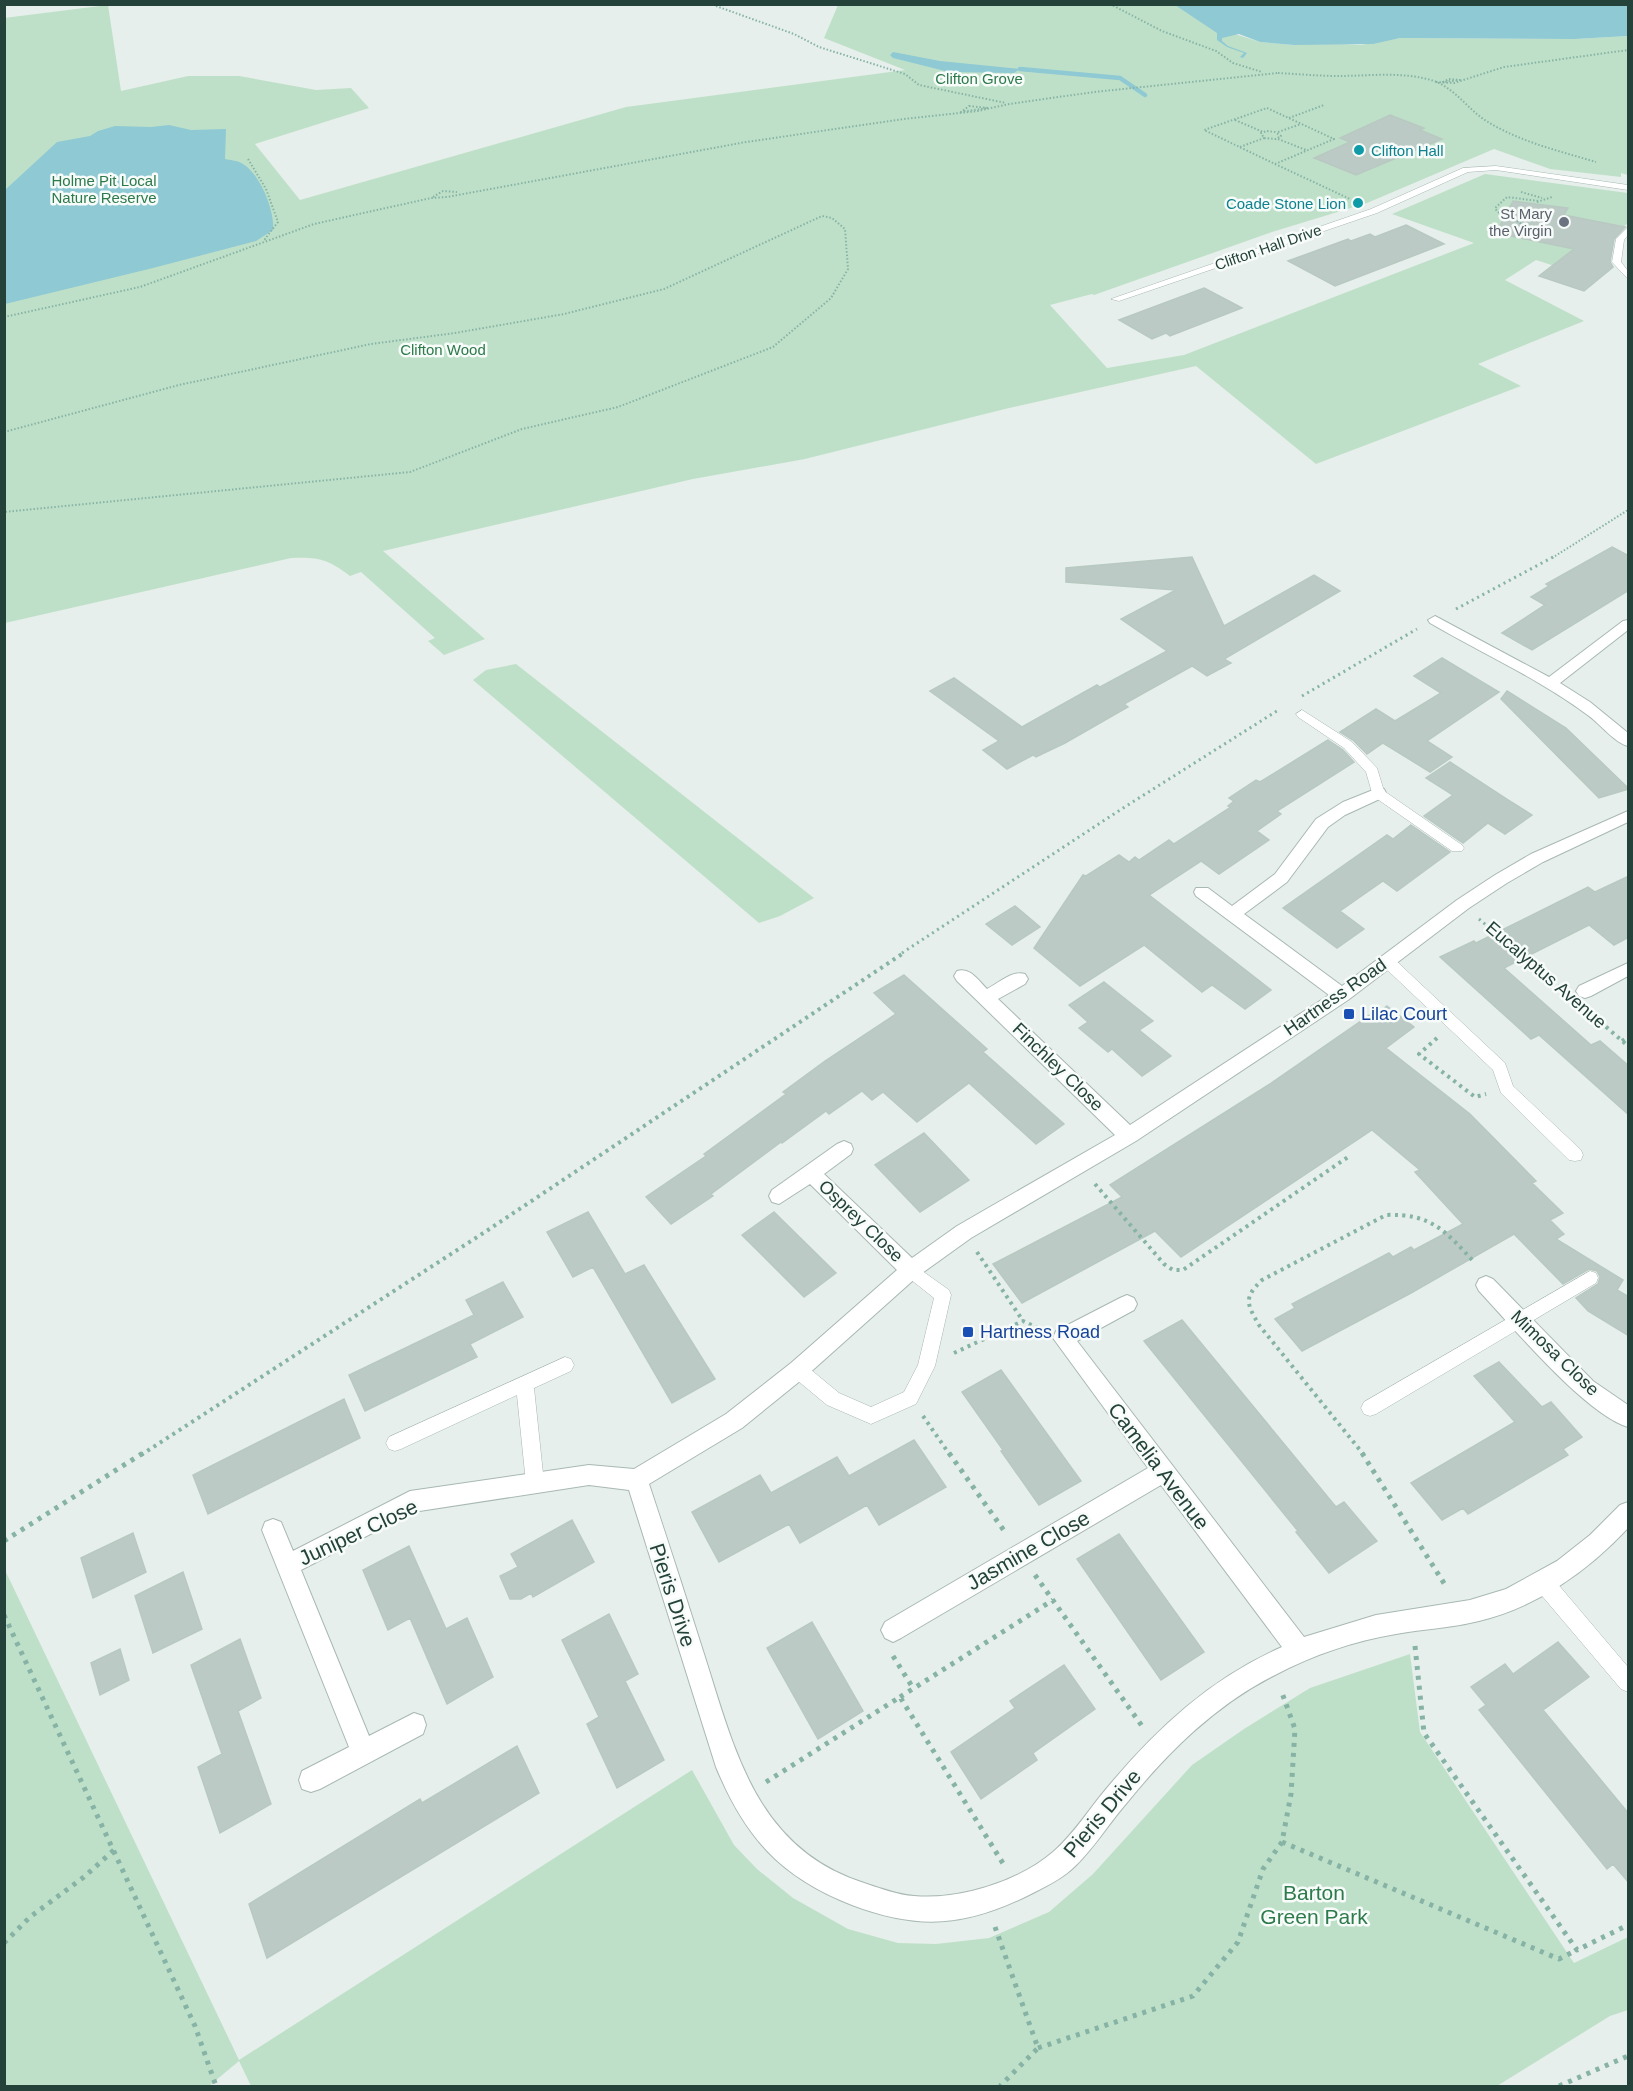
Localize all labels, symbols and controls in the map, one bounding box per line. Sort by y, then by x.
park label: Clifton Grove [935,70,1023,87]
place label: Clifton Hall [1371,142,1444,159]
marker: Clifton Hall [1352,143,1366,157]
park label: Holme Pit Local Nature Reserve [51,172,157,206]
place label: Coade Stone Lion [1226,195,1346,212]
marker: Coade Stone Lion [1351,196,1365,210]
place label: St Mary the Virgin [1489,205,1552,239]
marker: St Mary the Virgin [1557,215,1571,229]
street label: Clifton Hall Drive [1212,221,1324,273]
park label: Clifton Wood [400,341,486,358]
street label: Eucalyptus Avenue [1482,917,1610,1033]
street label: Hartness Road [1280,954,1390,1040]
place label: Lilac Court [1361,1004,1447,1024]
marker: Lilac Court [1342,1007,1356,1021]
street label: Finchley Close [1009,1019,1107,1115]
street label: Osprey Close [815,1176,907,1266]
street label: Mimosa Close [1507,1306,1603,1400]
place label: Hartness Road [980,1322,1100,1342]
marker: Hartness Road [961,1325,975,1339]
street label: Camelia Avenue [1104,1398,1214,1534]
street label: Juniper Close [295,1494,421,1570]
street label: Jasmine Close [963,1506,1093,1594]
street label: Pieris Drive [645,1540,701,1650]
street label: Pieris Drive [1059,1764,1145,1862]
park label: Barton Green Park [1260,1881,1368,1928]

